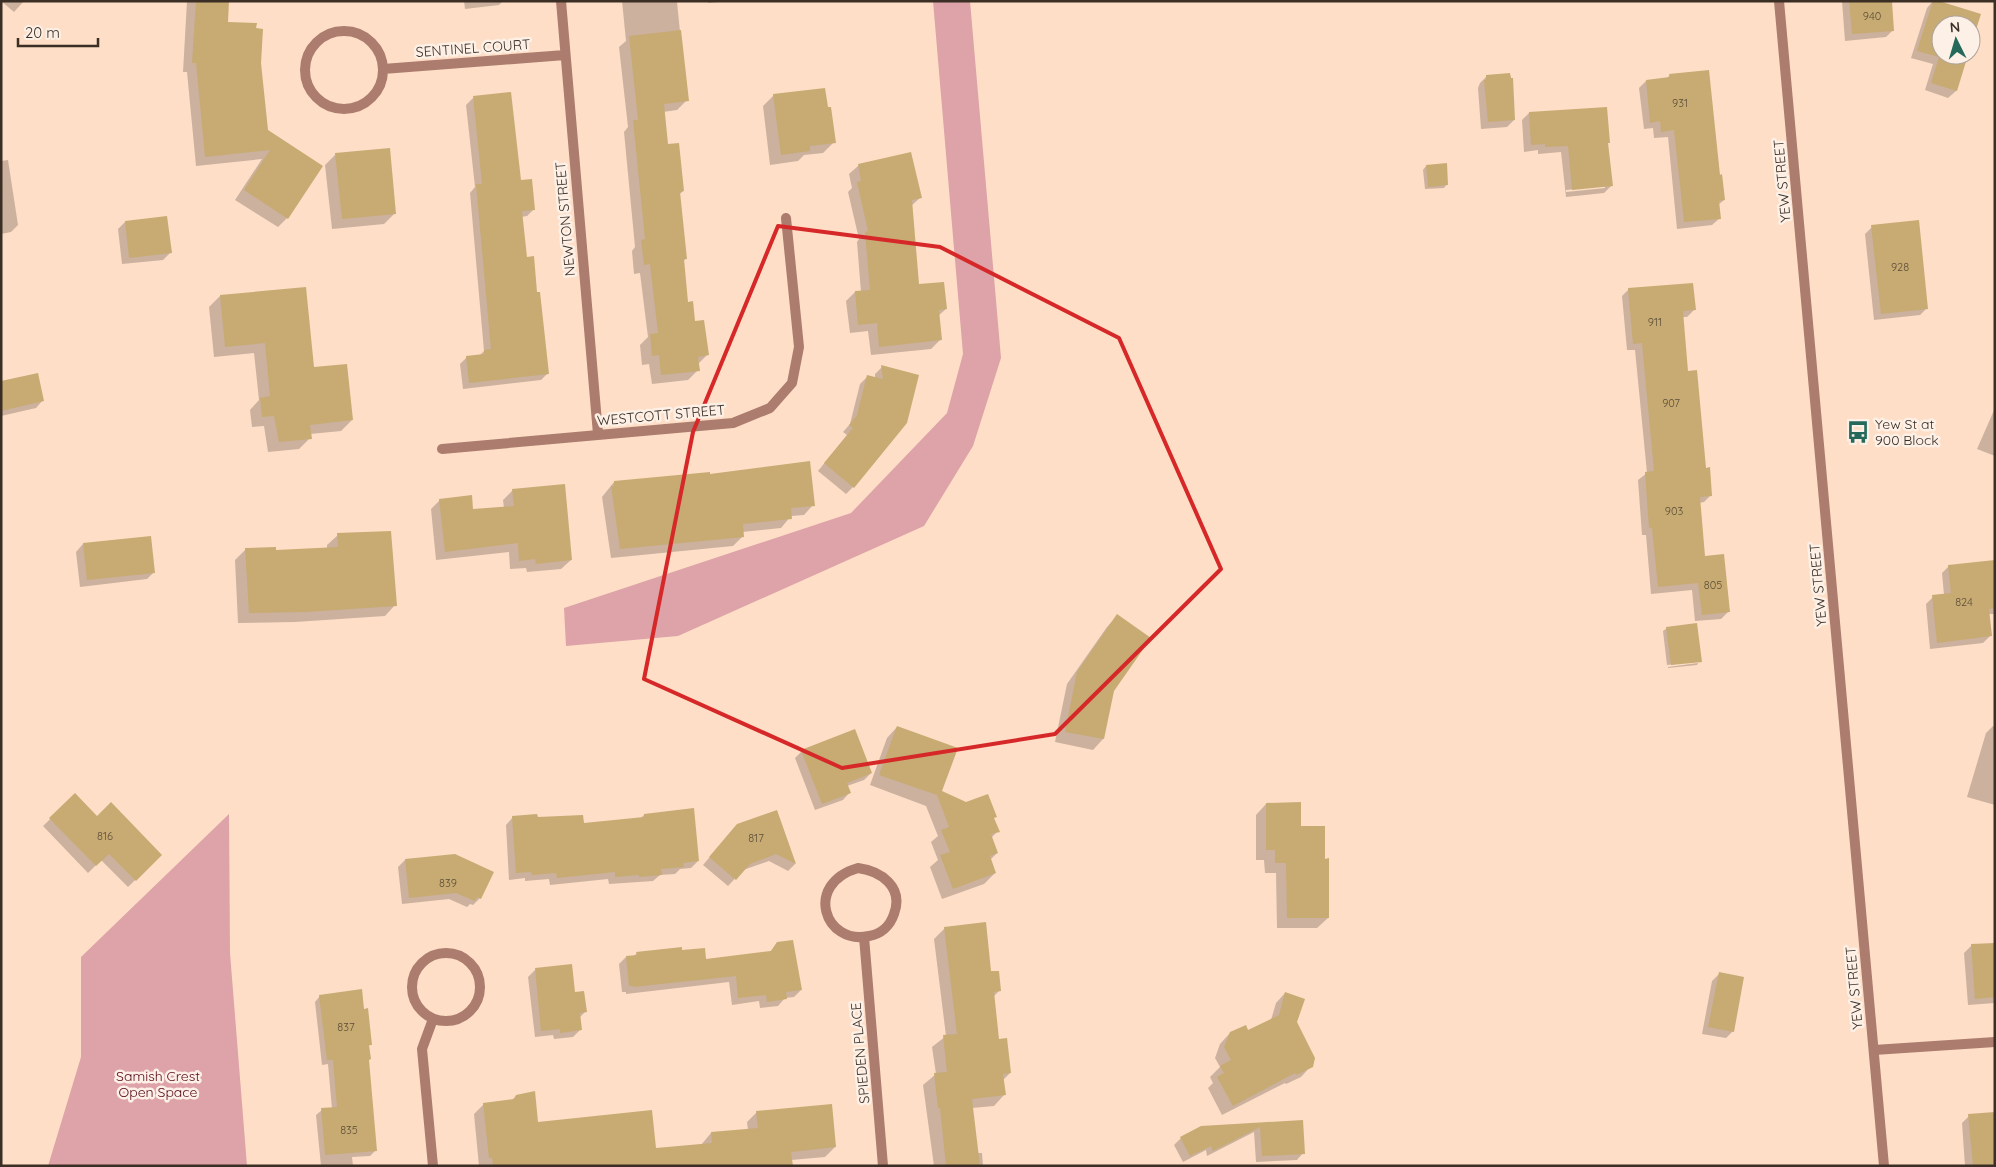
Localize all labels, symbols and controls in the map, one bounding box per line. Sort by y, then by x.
house number: 940 [1863,9,1881,23]
scale bar [18,15,98,47]
north arrow [1931,15,1981,65]
text: N [1949,18,1961,36]
text: 20 m [25,23,60,42]
street label: SENTINEL COURT [415,35,531,61]
house number: 931 [1672,96,1688,110]
street label: YEW STREET [1769,139,1795,223]
street label: NEWTON STREET [551,161,579,277]
house number: 928 [1891,260,1909,274]
house number: 911 [1648,315,1662,329]
house number: 907 [1662,396,1680,410]
street label: WESTCOTT STREET [596,400,726,430]
place label: Yew St at 900 Block [1875,415,1939,449]
bus stop icon: Yew St at 900 Block [1845,419,1871,445]
house number: 903 [1665,504,1683,518]
street label: YEW STREET [1805,543,1831,627]
house number: 805 [1704,578,1722,592]
house number: 824 [1955,595,1973,609]
house number: 816 [97,829,113,843]
house number: 817 [748,831,764,845]
house number: 839 [439,876,457,890]
street label: YEW STREET [1841,946,1867,1030]
street label: SPIEDEN PLACE [847,1002,873,1104]
house number: 837 [337,1020,355,1034]
park label: Samish Crest Open Space [116,1067,200,1101]
house number: 835 [340,1123,358,1137]

